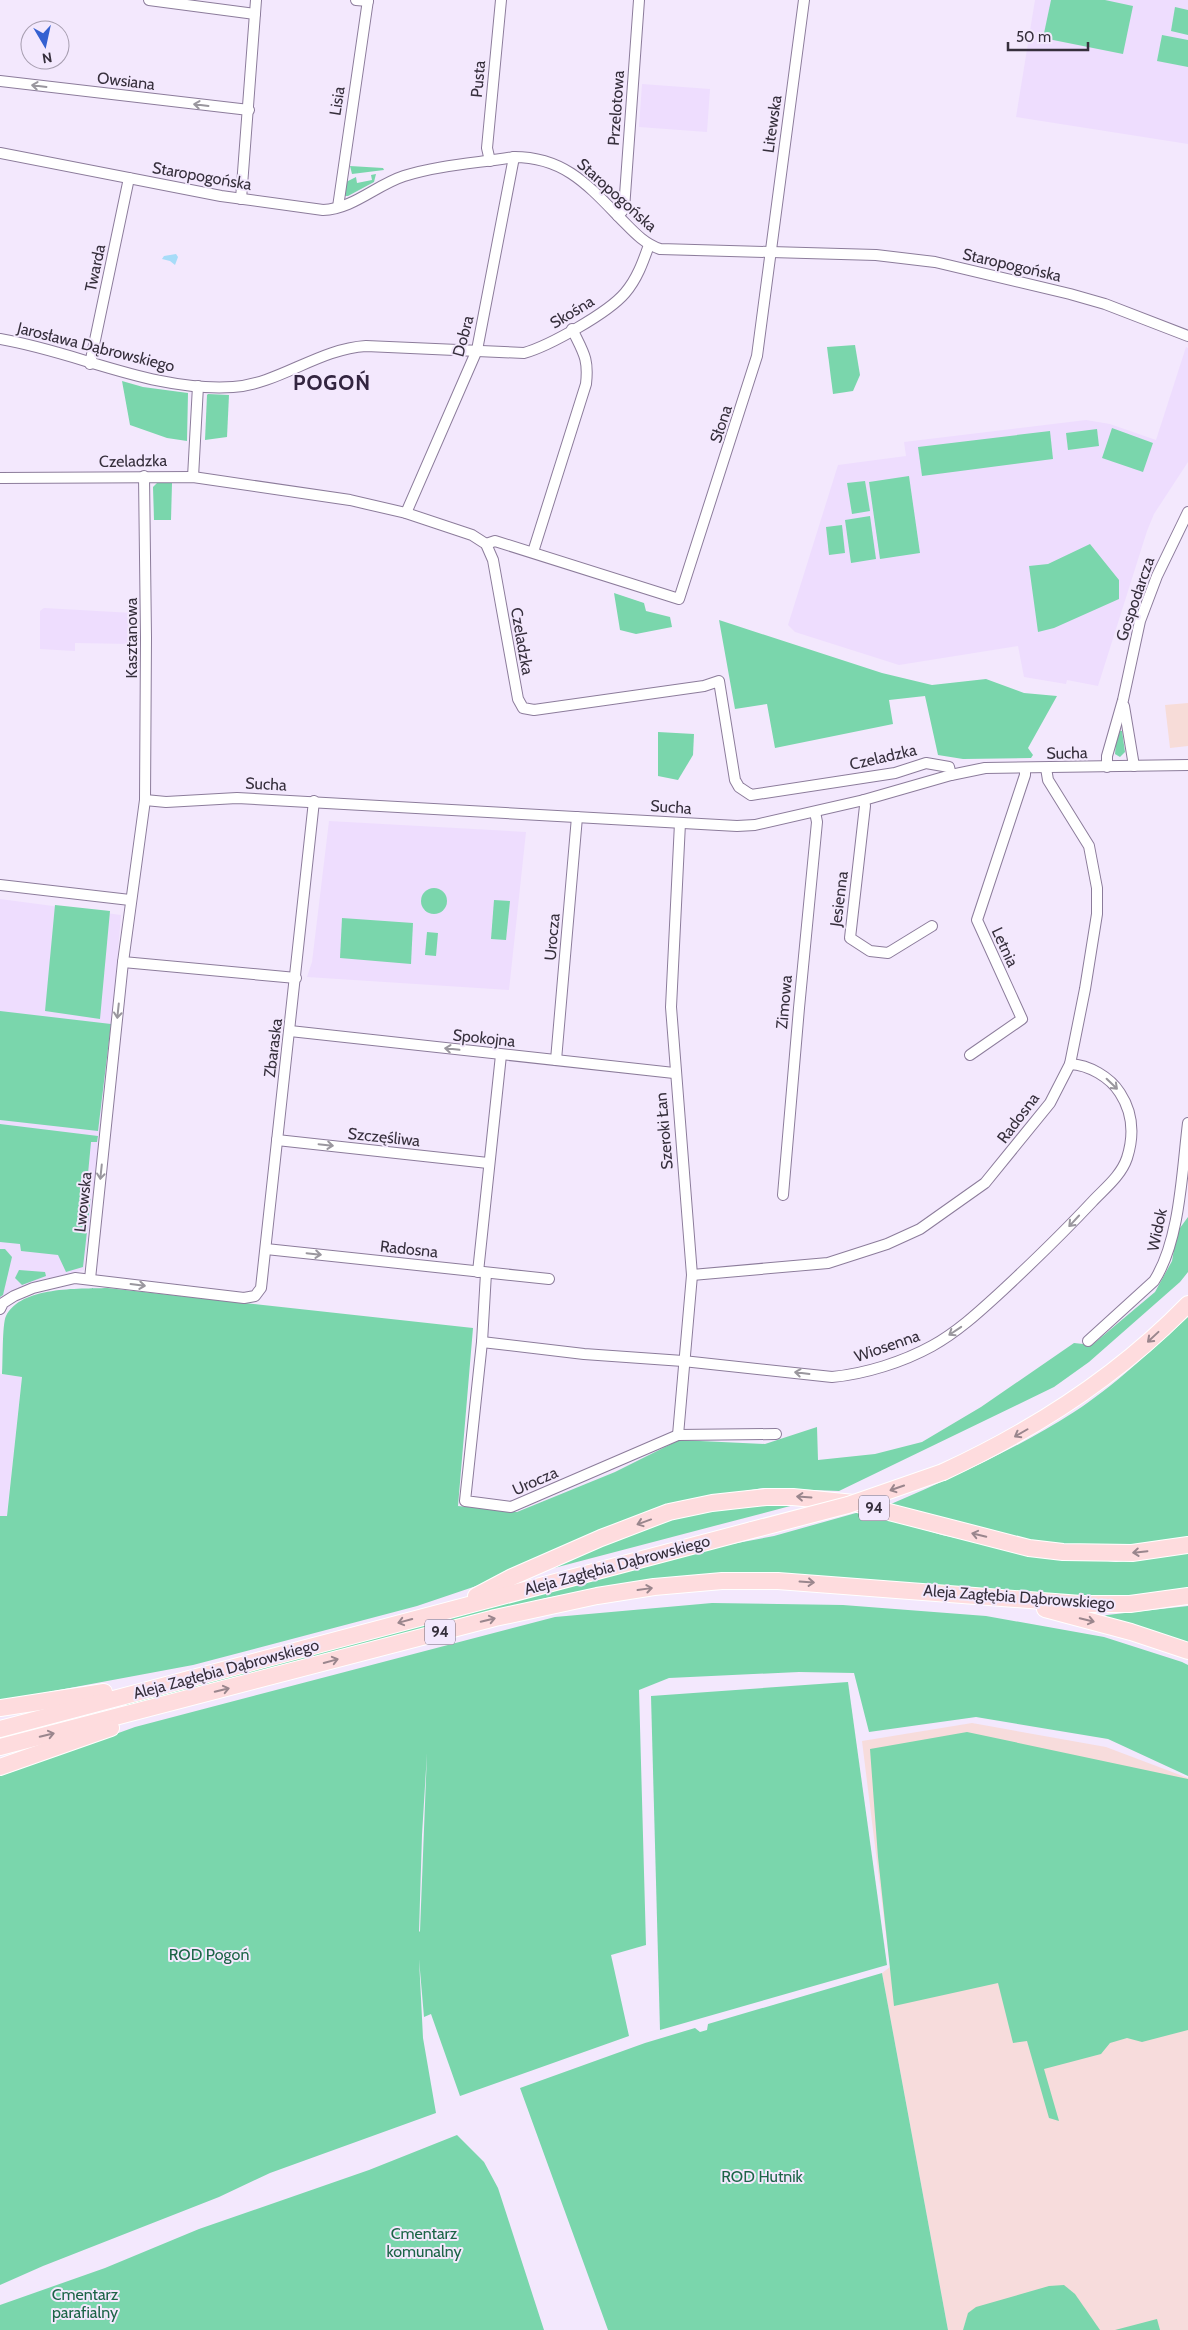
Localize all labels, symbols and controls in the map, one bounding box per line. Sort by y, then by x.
north arrow [20,20,70,70]
scale bar [1008,20,1088,52]
text: 50 m [1016,28,1051,46]
text: N [41,48,53,68]
street label: Pusta [467,59,489,98]
street label: Owsiana [96,68,156,94]
street label: Przelotowa [604,69,628,146]
one-way arrow [32,81,48,91]
street label: Lisia [325,85,349,117]
street label: Litewska [759,94,785,154]
one-way arrow [193,100,209,110]
street label: Staropogońska [573,154,661,236]
street label: Staropogońska [151,158,254,194]
street label: Twarda [81,242,109,293]
street label: Staropogońska [961,244,1063,286]
street label: Skośna [546,291,598,333]
street label: Dobra [448,313,478,359]
street label: Jarosława Dąbrowskiego [14,318,177,376]
district label: POGOŃ [293,370,371,395]
street label: Słona [706,402,736,445]
street label: Czeladzka [99,451,167,471]
street label: Gospodarcza [1112,554,1158,644]
street label: Kasztanowa [122,597,141,678]
street label: Czeladzka [507,606,537,676]
street label: Czeladzka [848,740,919,774]
street label: Sucha [1046,743,1088,763]
street label: Sucha [245,773,287,795]
street label: Sucha [650,796,693,818]
street label: Jesienna [826,870,852,929]
street label: Urocza [540,912,564,961]
street label: Letnia [988,924,1023,970]
street label: Zimowa [772,974,796,1030]
one-way arrow [113,1002,123,1018]
street label: Zbaraska [260,1017,286,1079]
street label: Spokojna [452,1025,516,1051]
one-way arrow [445,1045,461,1054]
one-way arrow [1106,1079,1119,1090]
street label: Radosna [993,1089,1043,1147]
street label: Szeroki Łan [651,1092,677,1170]
street label: Szczęśliwa [347,1124,421,1150]
one-way arrow [317,1140,333,1150]
one-way arrow [96,1164,106,1180]
street label: Lwowska [70,1171,96,1233]
street label: Widok [1143,1206,1171,1253]
one-way arrow [1069,1215,1080,1228]
street label: Radosna [379,1237,439,1262]
one-way arrow [306,1249,322,1259]
one-way arrow [130,1280,146,1290]
street label: Wiosenna [852,1326,922,1366]
one-way arrow [948,1326,962,1336]
one-way arrow [1146,1331,1159,1343]
one-way arrow [795,1368,811,1378]
one-way arrow [1015,1428,1029,1438]
street label: Urocza [509,1463,561,1499]
one-way arrow [889,1484,905,1494]
one-way arrow [796,1493,812,1502]
road number: 94 [859,1496,889,1520]
one-way arrow [637,1518,652,1527]
one-way arrow [972,1530,988,1540]
street label: Aleja Zagłębia Dąbrowskiego [522,1531,712,1599]
one-way arrow [1132,1547,1148,1557]
one-way arrow [799,1578,815,1587]
street label: Aleja Zagłębia Dąbrowskiego [923,1581,1115,1613]
one-way arrow [637,1583,653,1593]
one-way arrow [480,1615,496,1624]
one-way arrow [1079,1615,1095,1625]
one-way arrow [397,1617,413,1627]
road number: 94 [425,1620,455,1644]
street label: Aleja Zagłębia Dąbrowskiego [131,1635,321,1703]
one-way arrow [323,1656,339,1665]
one-way arrow [214,1684,230,1694]
one-way arrow [39,1730,55,1739]
park label: ROD Pogoń [169,1945,249,1964]
park label: ROD Hutnik [721,2167,804,2186]
park label: Cmentarz komunalny [386,2224,462,2261]
park label: Cmentarz parafialny [52,2285,119,2322]

